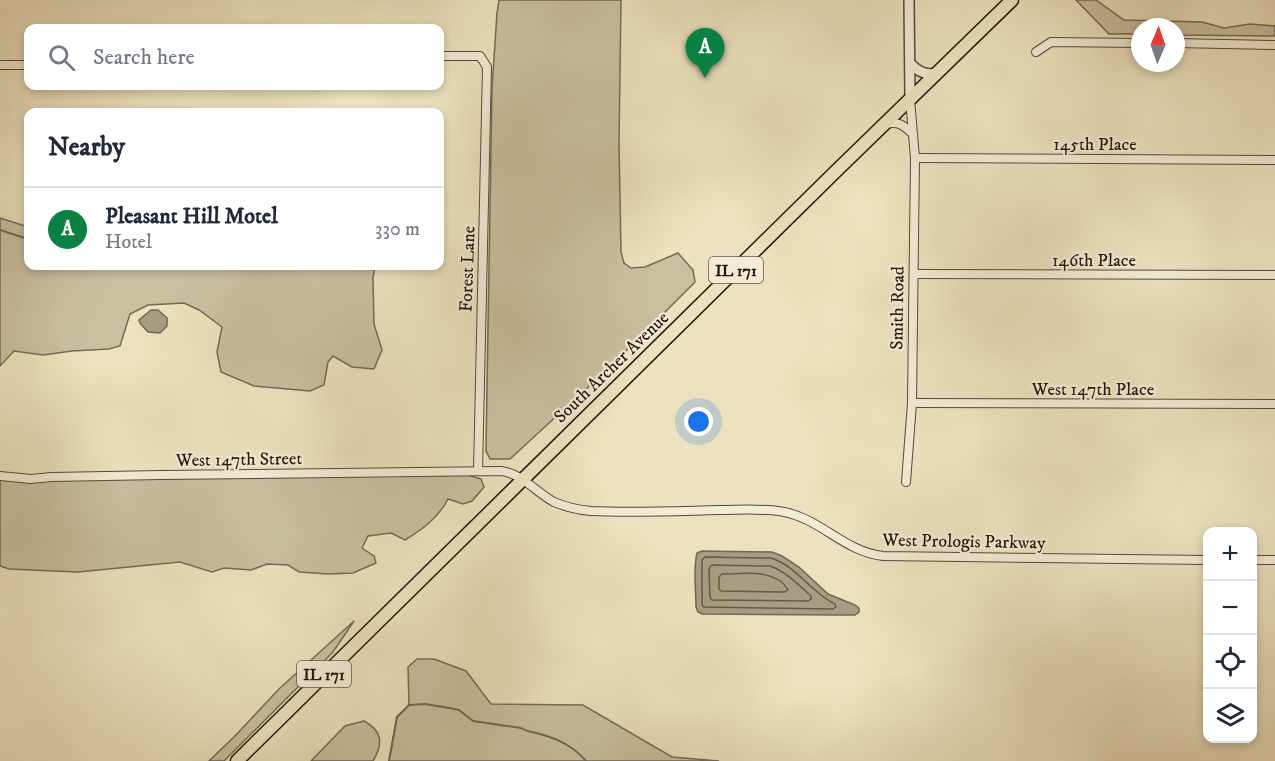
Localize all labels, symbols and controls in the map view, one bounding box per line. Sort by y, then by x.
north arrow [1131,18,1185,72]
search box [24,24,444,90]
pin: A [686,28,724,78]
icon: search [45,41,78,74]
text: Search here [93,44,195,71]
text: Nearby [48,131,125,164]
street label: 145th Place [1053,134,1137,156]
text: Pleasant Hill Motel [105,203,278,230]
text: A [61,217,74,242]
text: 330 m [375,217,420,242]
street label: Forest Lane [455,226,480,313]
text: Hotel [105,230,152,255]
street label: 146th Place [1052,250,1136,272]
road number: IL 171 [709,257,763,283]
street label: Smith Road [886,266,910,350]
street label: South Archer Avenue [550,307,674,428]
street label: West 147th Place [1031,379,1154,401]
your location [684,407,713,436]
street label: West 147th Street [175,448,303,472]
map controls [1203,527,1257,743]
button: + [1203,527,1257,581]
street label: West Prologis Parkway [881,530,1046,554]
button: − [1203,581,1257,635]
button: locate [1203,635,1257,689]
road number: IL 171 [297,661,351,687]
button: layers [1203,689,1257,743]

